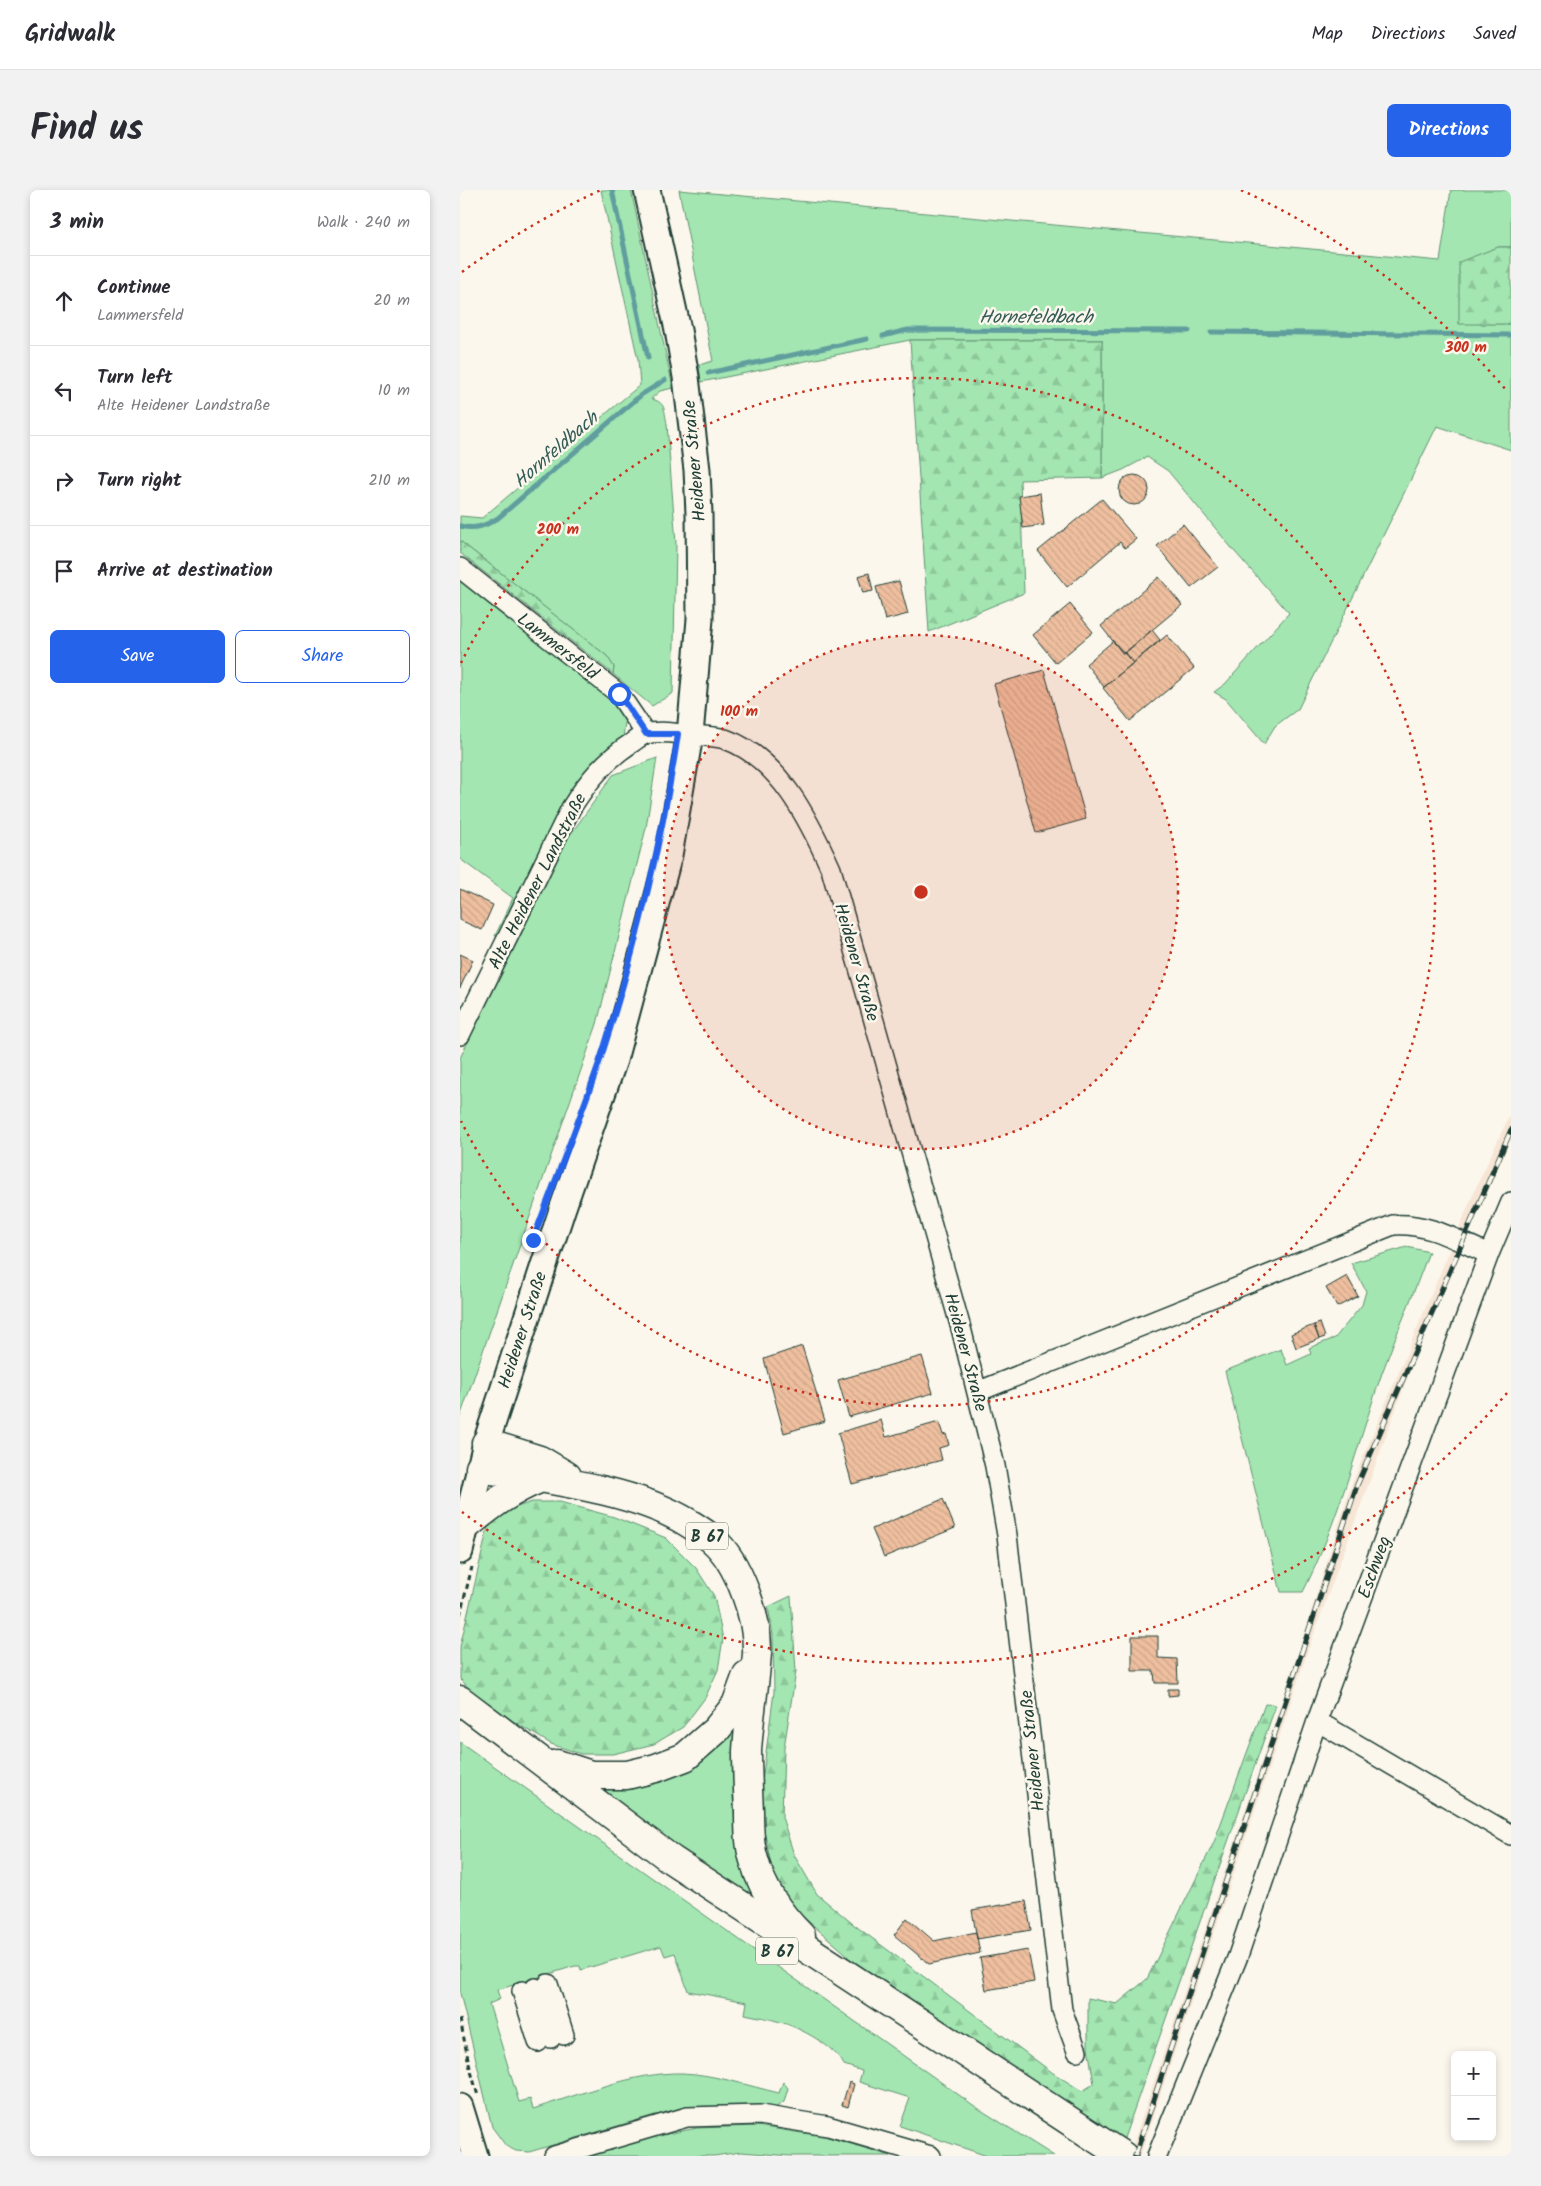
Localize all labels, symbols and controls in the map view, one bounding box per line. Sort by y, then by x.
text: Gridwalk [25,15,115,54]
text: Map [1311,20,1343,49]
text: Directions [1371,20,1445,49]
text: Saved [1473,20,1516,49]
text: Find us [30,102,143,158]
button: Directions [1387,104,1511,157]
text: 3 min [50,206,104,239]
text: Walk · 240 m [317,210,410,235]
text: Continue [97,273,170,303]
icon: ahead [50,287,78,315]
text: 20 m [374,288,410,313]
text: Lammersfeld [97,303,183,328]
water label: Hornefeldbach [979,303,1095,333]
text: 300 m [1444,336,1487,360]
text: Turn left [97,363,172,393]
icon: left [50,377,78,405]
text: 10 m [378,378,410,403]
text: Alte Heidener Landstraße [97,393,270,418]
street label: Heidener Straße [676,399,715,523]
water label: Hornfeldbach [507,404,607,496]
text: Turn right [97,466,182,496]
icon: right [50,467,78,495]
text: 210 m [369,468,410,493]
text: 200 m [537,518,579,542]
text: Arrive at destination [97,556,273,586]
icon: arrive [50,557,78,585]
street label: Lammersfeld [510,606,605,689]
button: Save [50,630,225,683]
button: Share [235,630,410,683]
route start [608,683,631,706]
text: 100 m [720,700,758,724]
street label: Alte Heidener Landstraße [481,788,595,975]
centre of rings [912,883,930,901]
street label: Heidener Straße [825,900,886,1025]
route end [522,1229,545,1252]
street label: Heidener Straße [491,1268,556,1393]
street label: Heidener Straße [935,1290,994,1415]
road number: B 67 [686,1522,728,1550]
street label: Eschweg [1351,1532,1400,1603]
street label: Heidener Straße [1013,1689,1054,1813]
road number: B 67 [756,1938,798,1964]
map controls [1451,2051,1496,2141]
button: + [1451,2051,1496,2096]
button: − [1451,2096,1496,2141]

